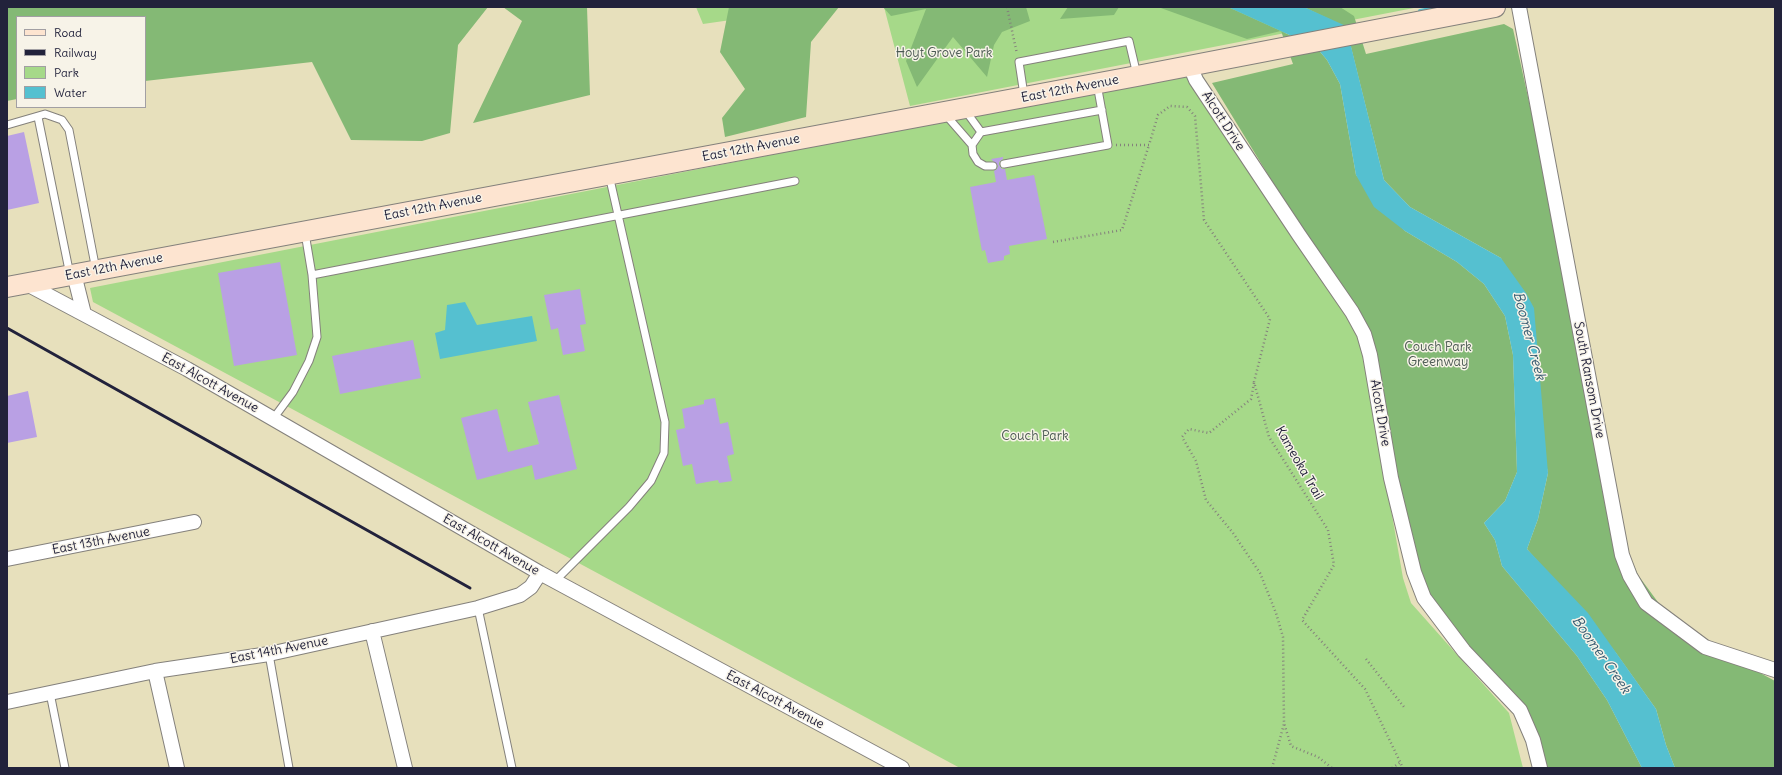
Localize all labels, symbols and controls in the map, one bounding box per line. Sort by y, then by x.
legend [16,16,146,108]
text: Road [54,25,82,40]
text: Railway [54,45,97,60]
park label: Hoyt Grove Park [896,45,992,61]
text: Park [54,65,79,80]
street label: East 12th Avenue [1020,72,1120,106]
text: Water [54,85,87,100]
street label: Alcott Drive [1198,88,1248,154]
street label: East 12th Avenue [701,131,801,165]
street label: East 12th Avenue [383,190,483,224]
street label: East 12th Avenue [64,250,164,284]
water label: Boomer Creek [1509,290,1549,382]
street label: South Ransom Drive [1570,320,1608,440]
park label: Couch Park Greenway [1404,339,1472,370]
street label: East Alcott Avenue [159,350,261,416]
street label: Alcott Drive [1366,378,1394,448]
street label: Kameoka Trail [1272,423,1326,503]
park label: Couch Park [1001,428,1069,444]
street label: East Alcott Avenue [440,511,542,579]
street label: East 13th Avenue [51,524,151,558]
water label: Boomer Creek [1568,613,1634,697]
street label: East 14th Avenue [229,633,329,667]
street label: East Alcott Avenue [723,668,827,732]

